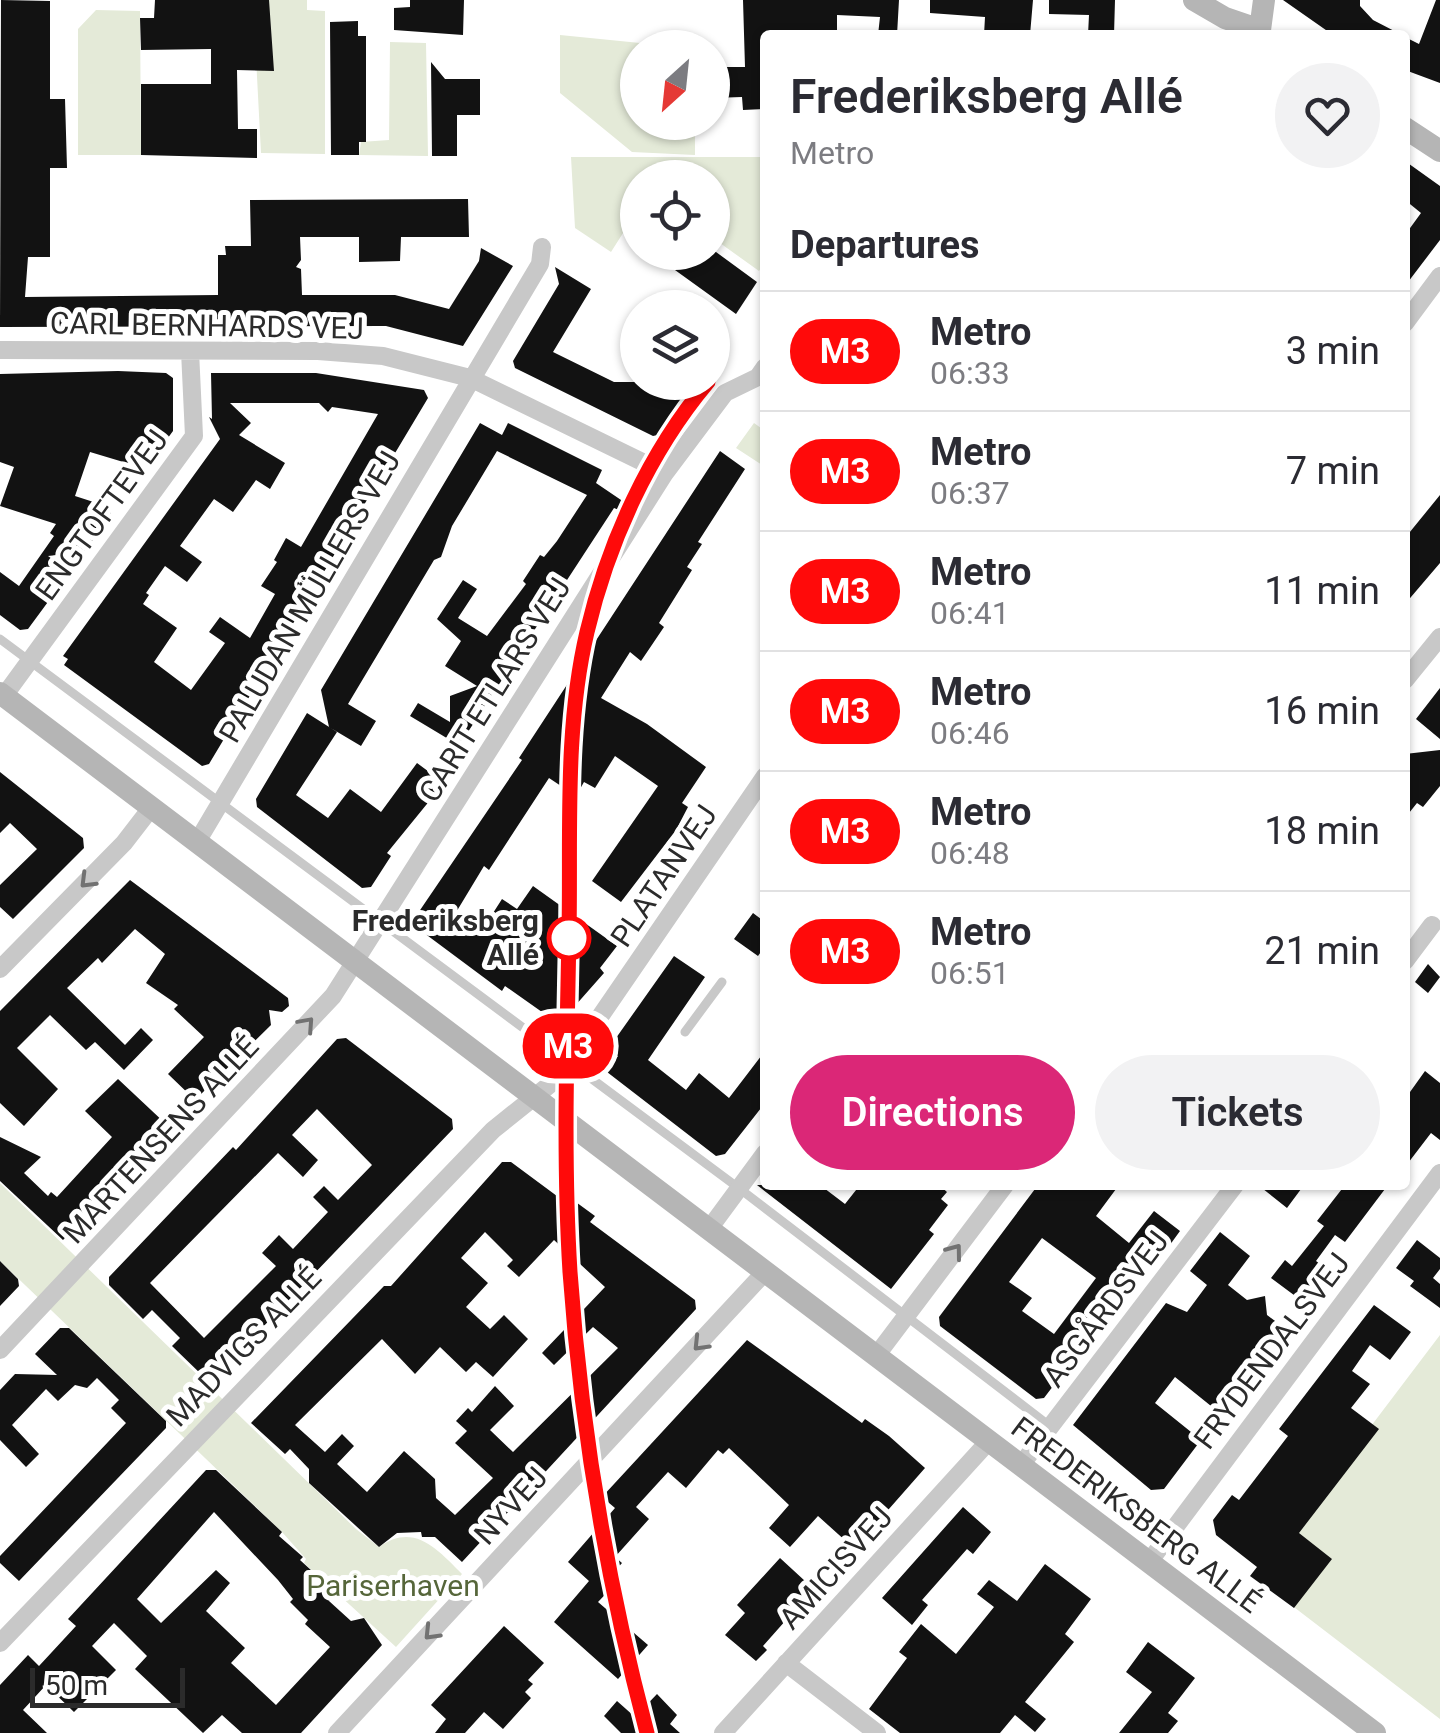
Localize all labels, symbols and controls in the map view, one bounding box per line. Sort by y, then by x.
north arrow [620,30,730,140]
map controls [620,30,730,400]
button: heart [1275,63,1380,168]
text: Frederiksberg Allé [790,68,1183,125]
text: Metro [790,134,874,172]
button: locate [620,160,730,270]
text: Departures [790,223,980,267]
button: layers [620,290,730,400]
street label: CARL BERNHARDS VEJ [50,305,364,346]
text: Metro [930,310,1031,354]
text: 3 min [1286,329,1380,373]
text: M3 [820,331,870,372]
text: 06:33 [930,354,1010,392]
street label: ENGTOFTEVEJ [28,423,175,607]
text: Metro [930,430,1031,474]
street label: PALUDAN MÜLLERS VEJ [212,445,407,749]
text: 7 min [1286,449,1380,493]
text: M3 [820,451,870,492]
text: 06:37 [930,474,1010,512]
text: Metro [930,550,1031,594]
text: 11 min [1264,569,1380,613]
street label: CARIT ETLARS VEJ [411,571,578,808]
text: M3 [820,571,870,612]
text: 06:41 [930,594,1010,632]
text: Metro [930,670,1031,714]
text: 16 min [1264,689,1380,733]
text: M3 [820,691,870,732]
text: 06:46 [930,714,1010,752]
text: Metro [930,790,1031,834]
street label: PLATANVEJ [603,798,724,953]
text: 18 min [1264,809,1380,853]
text: M3 [820,811,870,852]
text: 06:48 [930,834,1010,872]
one-way arrow [80,869,98,887]
place label: Frederiksberg Allé [352,903,539,972]
text: Metro [930,910,1031,954]
marker: Frederiksberg Allé [548,917,590,959]
text: 21 min [1264,929,1380,973]
text: M3 [820,931,870,972]
text: 06:51 [930,954,1010,992]
line badge: M3 [523,1014,613,1078]
one-way arrow [296,1017,314,1036]
text: M3 [543,1026,593,1067]
street label: MARTENSENS ALLÉ [56,1029,266,1250]
button: Directions [790,1055,1075,1170]
button: Tickets [1095,1055,1380,1170]
street label: ASGÅRDSVEJ [1035,1223,1176,1394]
one-way arrow [943,1244,960,1262]
street label: FRYDENDALSVEJ [1187,1246,1357,1456]
street label: MADVIGS ALLÉ [159,1260,328,1433]
one-way arrow [694,1332,712,1351]
street label: FREDERIKSBERG ALLÉ [1005,1409,1268,1620]
street label: NYVEJ [467,1460,554,1552]
street label: AMICISVEJ [772,1499,900,1636]
park label: Pariserhaven [306,1568,480,1603]
one-way arrow [425,1622,443,1640]
scale bar [30,1663,185,1708]
text: 50 m [45,1669,108,1702]

